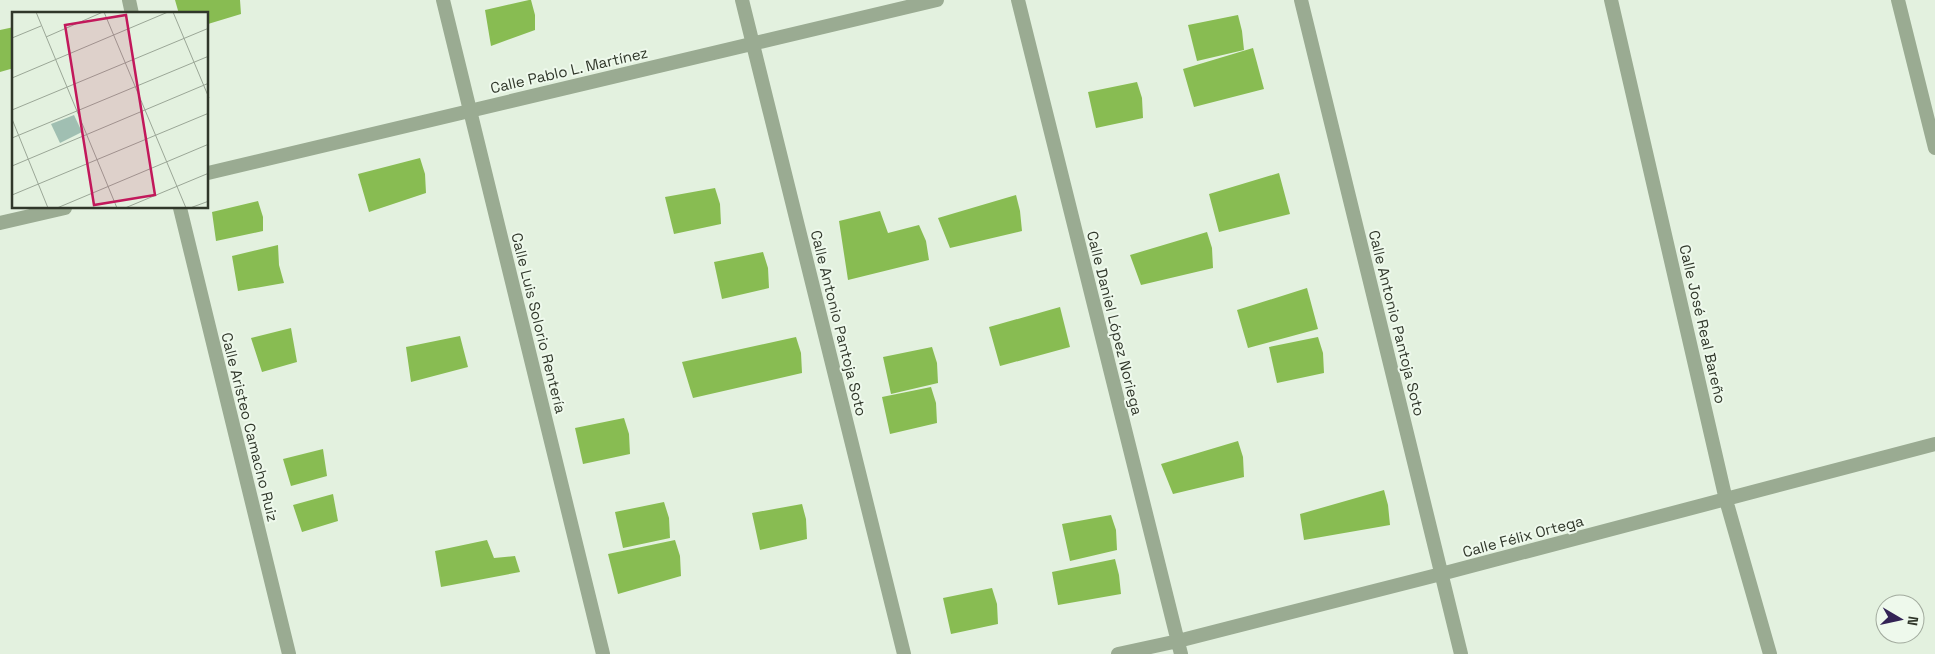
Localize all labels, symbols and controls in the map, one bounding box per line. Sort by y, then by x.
inset map [12,12,209,209]
street label: Calle Pablo L. Martínez [488,43,650,97]
street label: Calle Antonio Pantoja Soto [807,228,871,418]
street label: Calle Antonio Pantoja Soto [1365,228,1429,418]
street label: Calle Daniel López Noriega [1083,229,1147,417]
street label: Calle Luis Solorio Rentería [507,231,571,416]
street label: Calle José Real Bareño [1675,243,1731,405]
street label: Calle Aristeo Camacho Ruiz [217,330,283,524]
street label: Calle Félix Ortega [1460,511,1586,561]
north arrow [1875,594,1925,644]
text: N [1903,615,1922,627]

